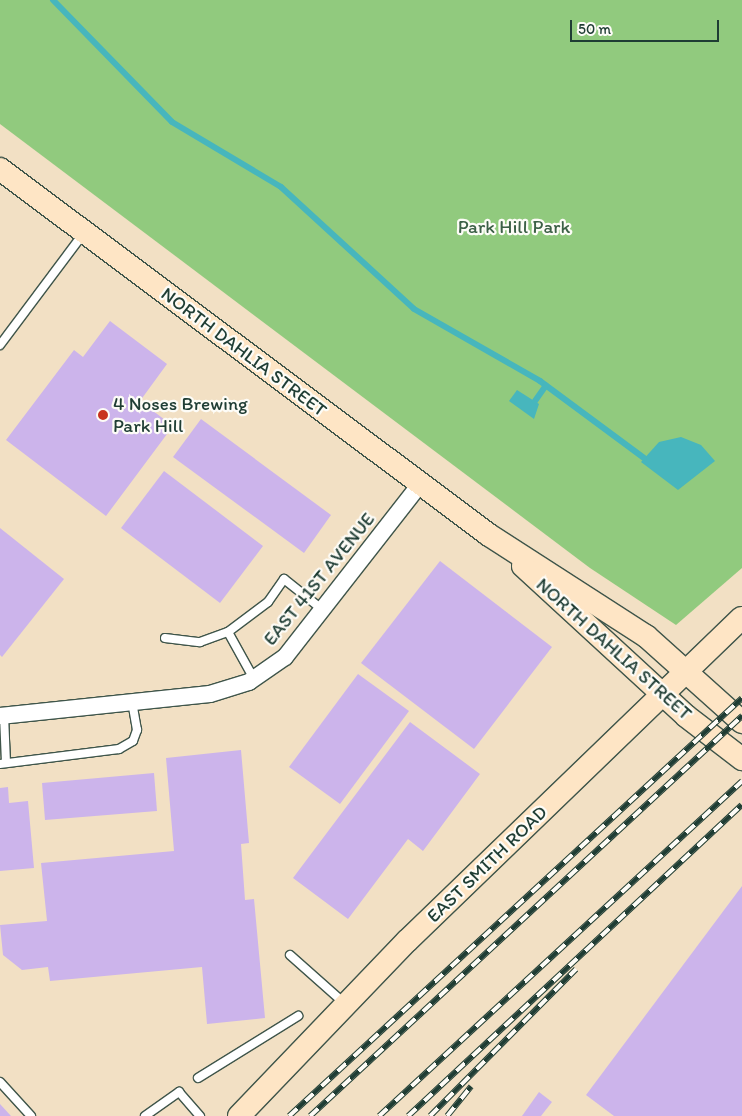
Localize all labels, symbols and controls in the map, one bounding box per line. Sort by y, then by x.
scale bar [572,10,721,42]
text: 50 m [578,20,611,38]
park label: Park Hill Park [458,216,570,238]
street label: NORTH DAHLIA STREET [157,283,331,421]
place label: 4 Noses Brewing Park Hill [113,393,249,437]
marker: 4 Noses Brewing Park Hill [97,409,109,421]
street label: EAST 41ST AVENUE [259,508,379,650]
street label: NORTH DAHLIA STREET [532,574,696,724]
street label: EAST SMITH ROAD [422,801,552,927]

